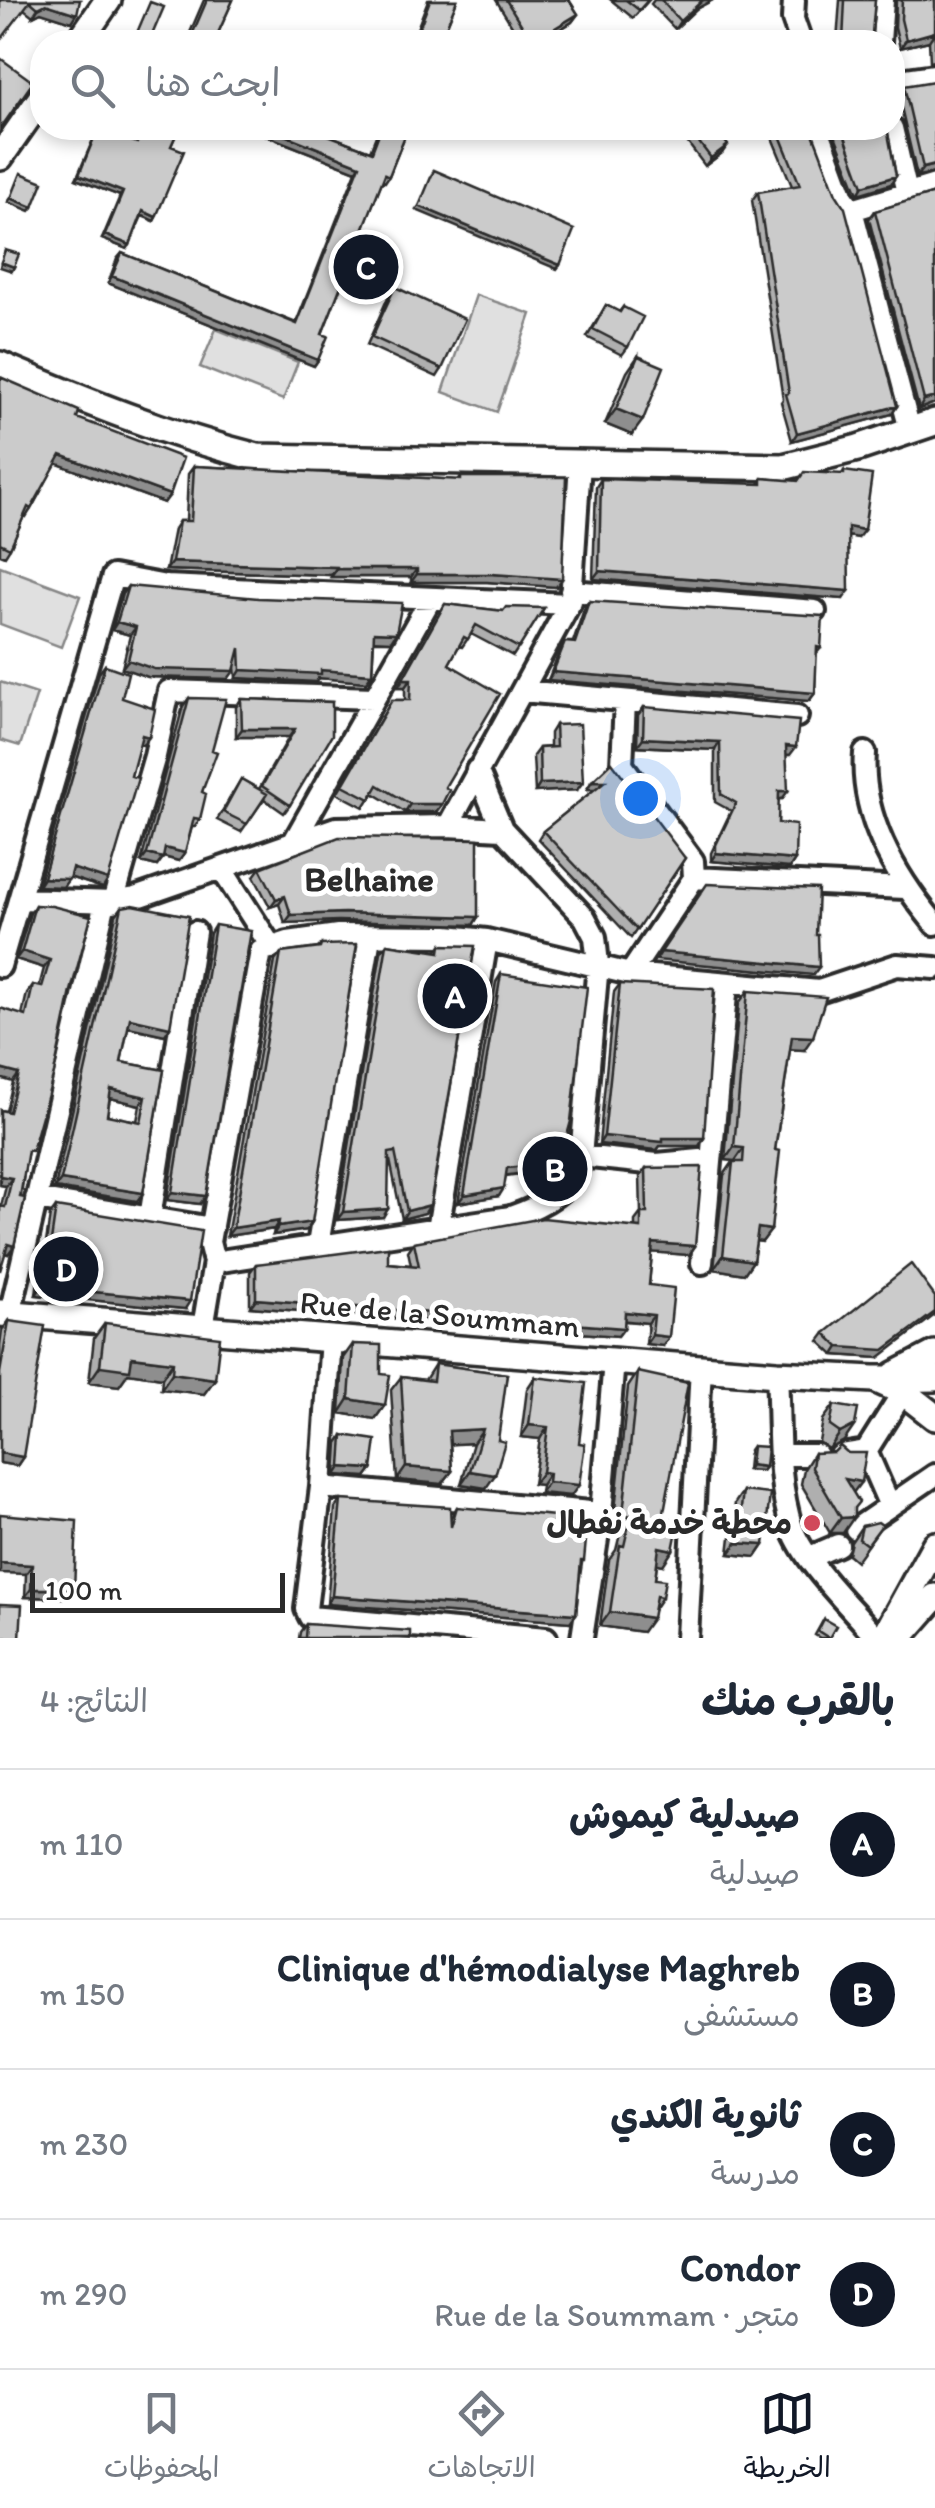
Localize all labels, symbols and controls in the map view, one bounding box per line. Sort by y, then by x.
search box [30,30,905,140]
icon: search [65,58,120,113]
text: ابحث هنا [145,60,281,106]
pin: C [334,230,398,304]
your location [615,773,666,824]
district label: Belhaine [304,858,434,900]
pin: A [422,958,488,1034]
pin: B [522,1132,588,1206]
pin: D [34,1232,98,1306]
street label: Rue de la Soummam [298,1283,582,1345]
place label: محطة خدمة نفطال [546,1504,792,1542]
marker: محطة خدمة نفطال [801,1512,823,1534]
scale bar [30,1568,285,1612]
text: 100 m [45,1573,122,1607]
text: بالقرب منك [701,1675,895,1726]
text: النتائج: 4 [40,1682,148,1720]
text: صيدلية كيموش [569,1792,800,1838]
text: 110 m [40,1825,124,1863]
text: A [852,1825,873,1863]
text: صيدلية [710,1854,800,1892]
text: Clinique d'hémodialyse Maghreb [277,1945,800,1991]
text: 150 m [40,1975,126,2013]
text: B [852,1975,873,2013]
text: مستشفى [683,1996,800,2034]
text: ثانوية الكندي [610,2092,800,2138]
text: 230 m [40,2125,128,2163]
text: C [852,2125,873,2163]
text: مدرسة [711,2154,800,2192]
text: Condor [680,2245,800,2291]
text: 290 m [40,2275,127,2313]
text: D [852,2275,873,2313]
text: متجر · Rue de la Soummam [434,2296,800,2334]
tab: المحفوظات [104,2386,219,2492]
tab: الاتجاهات [427,2386,536,2492]
tab: الخريطة [744,2386,831,2492]

